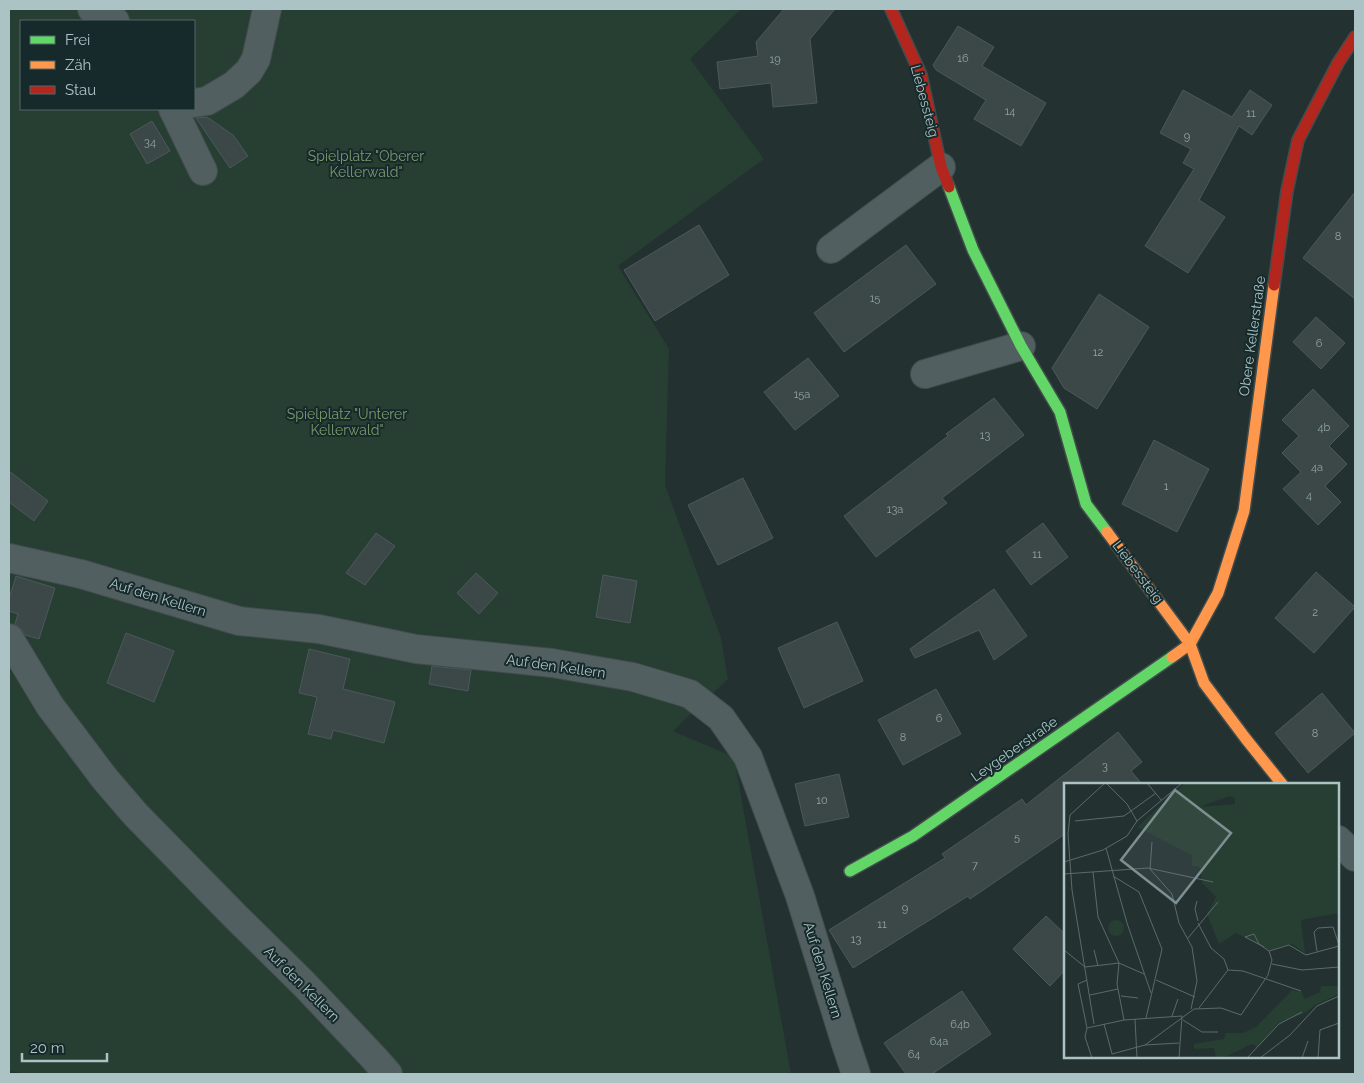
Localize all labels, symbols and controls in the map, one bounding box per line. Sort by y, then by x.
legend [20,20,195,110]
text: Frei [65,31,90,49]
house number: 16 [957,52,969,65]
house number: 19 [769,53,781,66]
text: Zäh [65,56,91,74]
street label: Liebessteig [908,63,942,139]
text: Stau [65,81,96,99]
house number: 14 [1005,105,1015,118]
house number: 11 [1246,107,1256,120]
house number: 9 [1184,130,1190,143]
house number: 34 [144,136,156,149]
park label: Spielplatz "Oberer Kellerwald" [308,148,424,180]
house number: 8 [1335,230,1341,243]
street label: Obere Kellerstraße [1236,275,1268,397]
house number: 15 [870,292,880,305]
house number: 6 [1316,337,1323,350]
house number: 12 [1093,346,1103,359]
house number: 15a [794,388,810,401]
park label: Spielplatz "Unterer Kellerwald" [287,406,407,438]
house number: 4b [1318,421,1331,434]
house number: 13 [980,429,990,442]
house number: 4a [1311,461,1323,474]
house number: 1 [1164,480,1169,493]
house number: 4 [1306,489,1312,502]
house number: 13a [887,503,903,516]
street label: Liebessteig [1109,538,1167,606]
house number: 11 [1032,548,1042,561]
street label: Auf den Kellern [108,575,208,619]
house number: 2 [1312,606,1318,619]
street label: Auf den Kellern [505,651,607,681]
house number: 6 [936,712,943,725]
street label: Leygeberstraße [968,713,1060,785]
house number: 8 [1312,727,1318,740]
house number: 8 [900,731,906,744]
house number: 3 [1102,760,1108,773]
inset map [1064,783,1339,1058]
house number: 10 [816,794,828,807]
house number: 5 [1014,831,1020,844]
house number: 7 [972,859,978,872]
house number: 9 [902,902,908,915]
house number: 11 [877,918,887,931]
street label: Auf den Kellern [801,920,845,1020]
house number: 13 [851,933,861,946]
street label: Auf den Kellern [261,943,343,1025]
house number: 64b [950,1018,970,1031]
scale bar [22,1030,108,1062]
house number: 64a [930,1035,948,1048]
text: 20 m [30,1039,65,1057]
house number: 64 [908,1048,920,1061]

